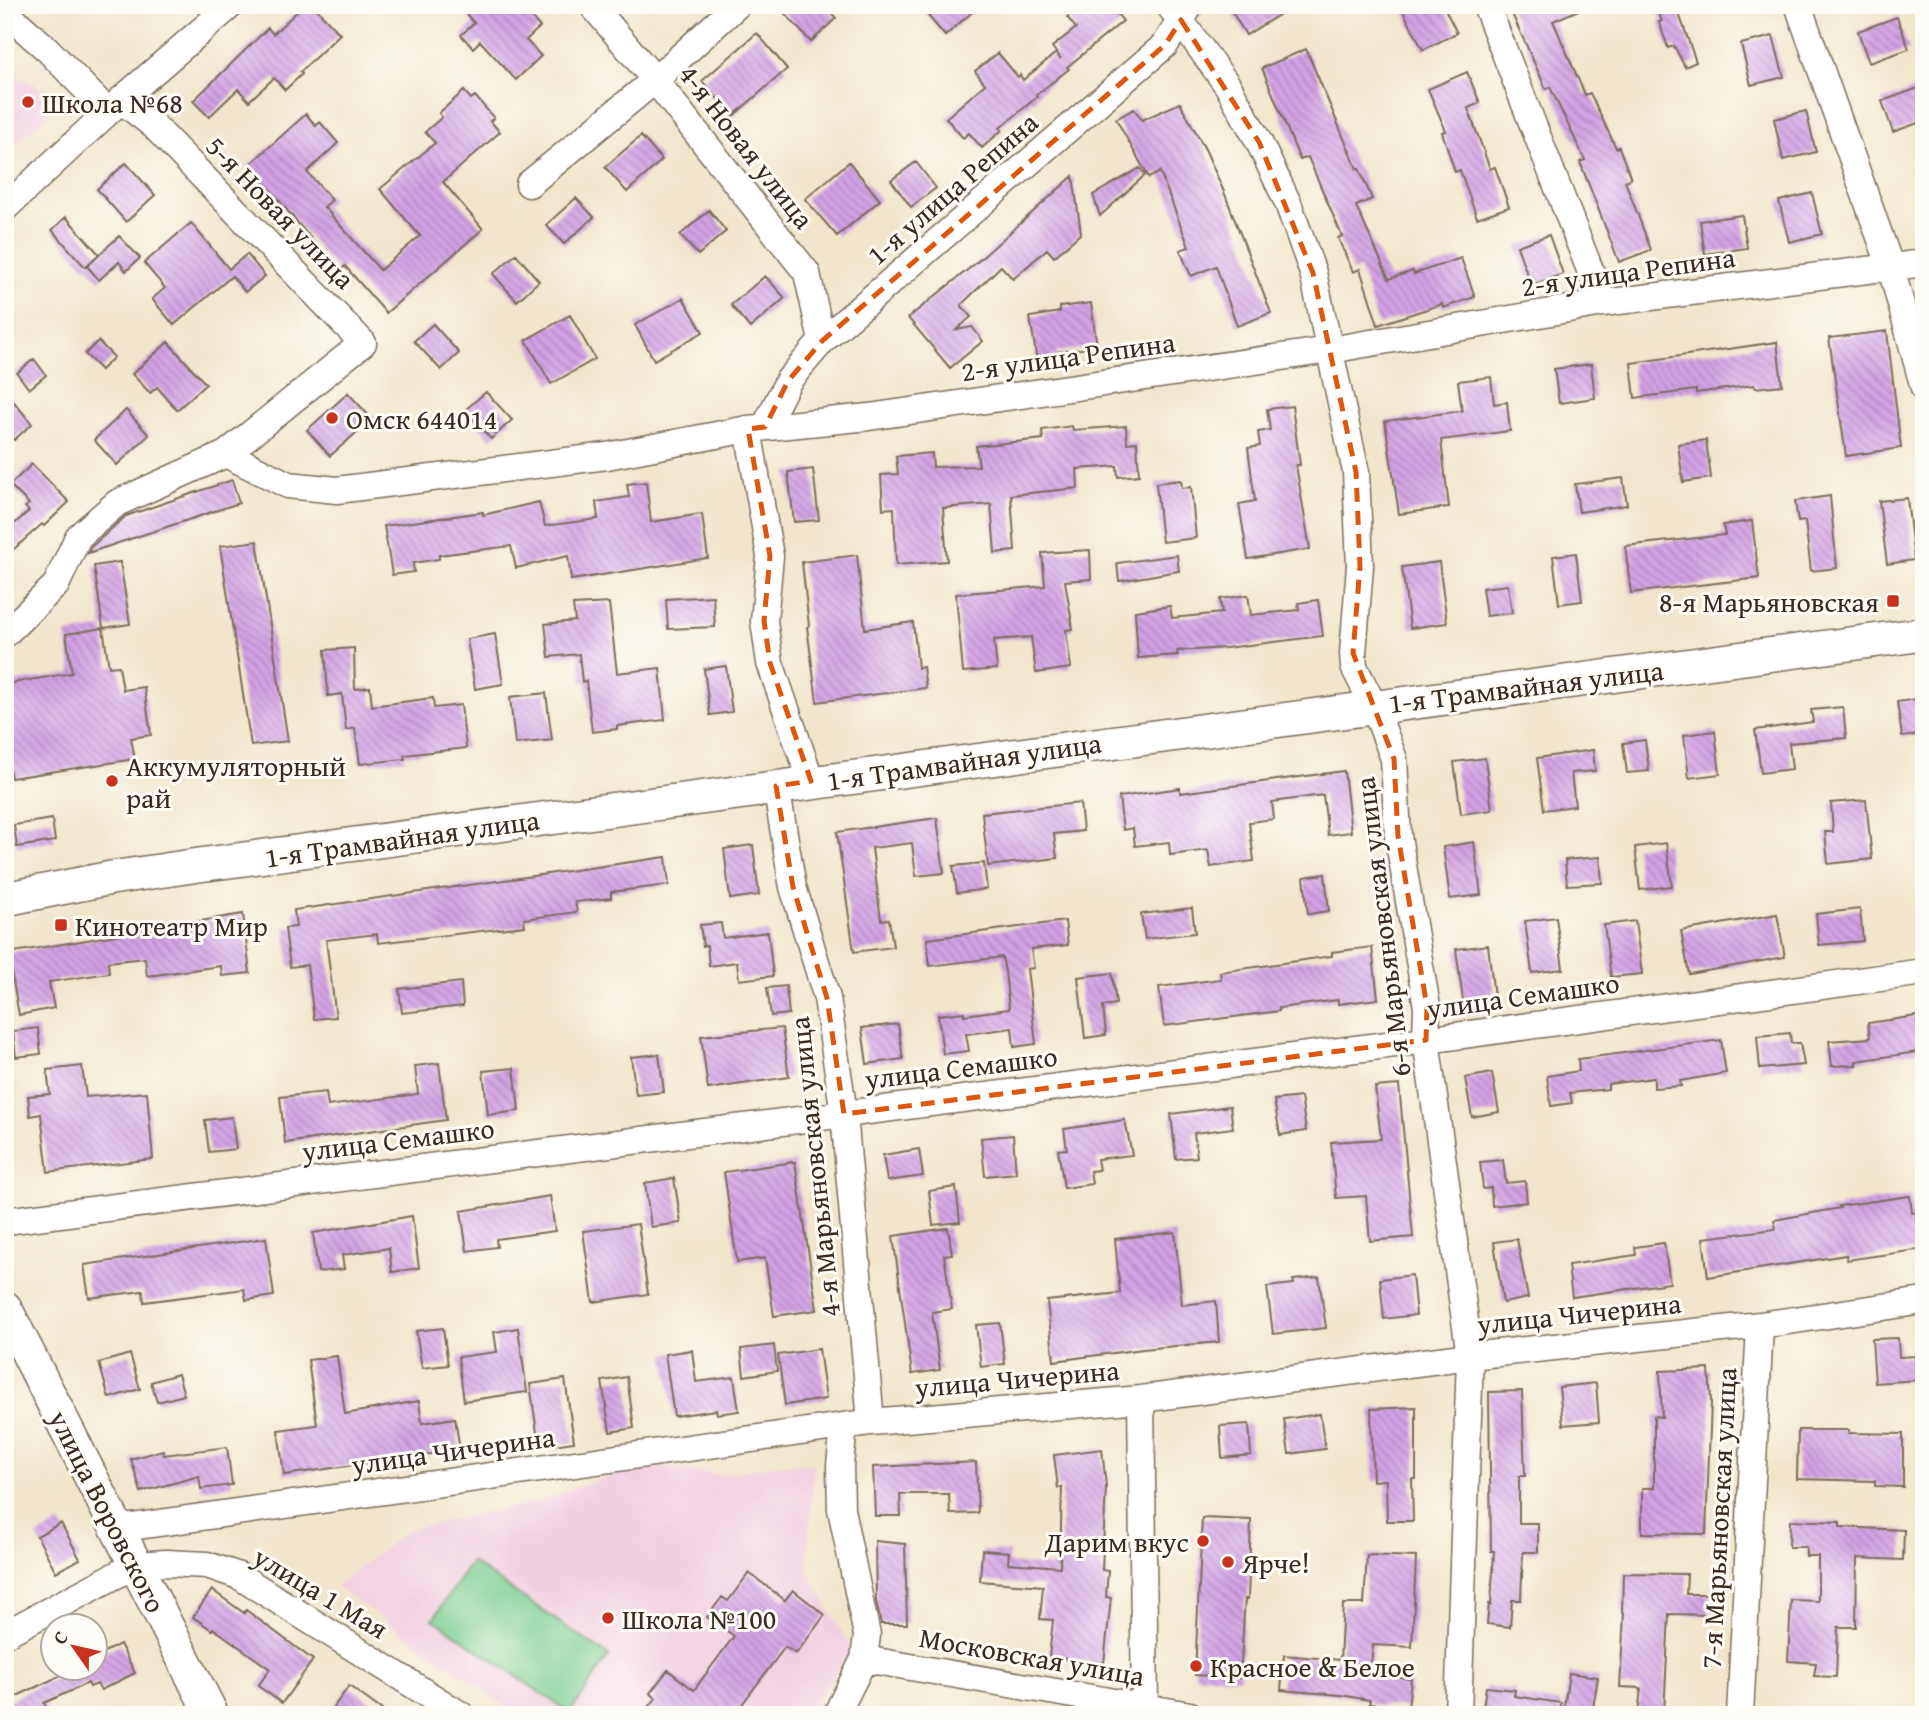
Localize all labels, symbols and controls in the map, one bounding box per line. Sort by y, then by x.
street label: 4-я Новая улица [670,55,825,238]
place label: Школа №68 [42,82,183,123]
marker: Школа №68 [20,94,36,110]
street label: 1-я улица Репина [857,101,1047,274]
street label: 5-я Новая улица [197,126,365,298]
street label: 2-я улица Репина [1518,236,1738,306]
street label: 2-я улица Репина [958,321,1178,391]
place label: Омск 644014 [346,398,497,439]
marker: Омск 644014 [324,410,340,426]
place label: 8-я Марьяновская [1659,581,1879,622]
marker: 8-я Марьяновская [1885,593,1901,609]
street label: 1-я Трамвайная улица [1386,649,1666,723]
street label: 1-я Трамвайная улица [824,721,1105,801]
place label: Аккумуляторный рай [126,745,346,818]
marker: Аккумуляторный рай [104,773,120,789]
street label: 6-я Марьяновская улица [1343,774,1421,1079]
street label: 1-я Трамвайная улица [262,798,543,878]
place label: Кинотеатр Мир [75,905,268,946]
marker: Кинотеатр Мир [53,917,69,933]
street label: улица Семашко [1423,961,1622,1029]
street label: 4-я Марьяновская улица [778,1014,850,1319]
street label: улица Семашко [861,1035,1060,1099]
street label: улица Семашко [298,1107,497,1171]
street label: улица Чичерина [1474,1282,1684,1344]
street label: улица Чичерина [912,1349,1122,1407]
street label: 7-я Марьяновская улица [1690,1366,1746,1670]
street label: улица Воровского [39,1402,177,1619]
street label: улица Чичерина [348,1415,558,1485]
place label: Дарим вкус [1044,1521,1189,1562]
marker: Дарим вкус [1195,1533,1211,1549]
street label: улица 1 Мая [245,1535,396,1648]
place label: Ярче! [1241,1542,1310,1583]
marker: Ярче! [1220,1554,1236,1570]
place label: Школа №100 [622,1598,776,1639]
marker: Школа №100 [600,1610,616,1626]
north arrow [38,1612,108,1682]
street label: Московская улица [916,1616,1148,1696]
text: С [45,1625,75,1650]
place label: Красное & Белое [1210,1646,1415,1687]
marker: Красное & Белое [1188,1658,1204,1674]

